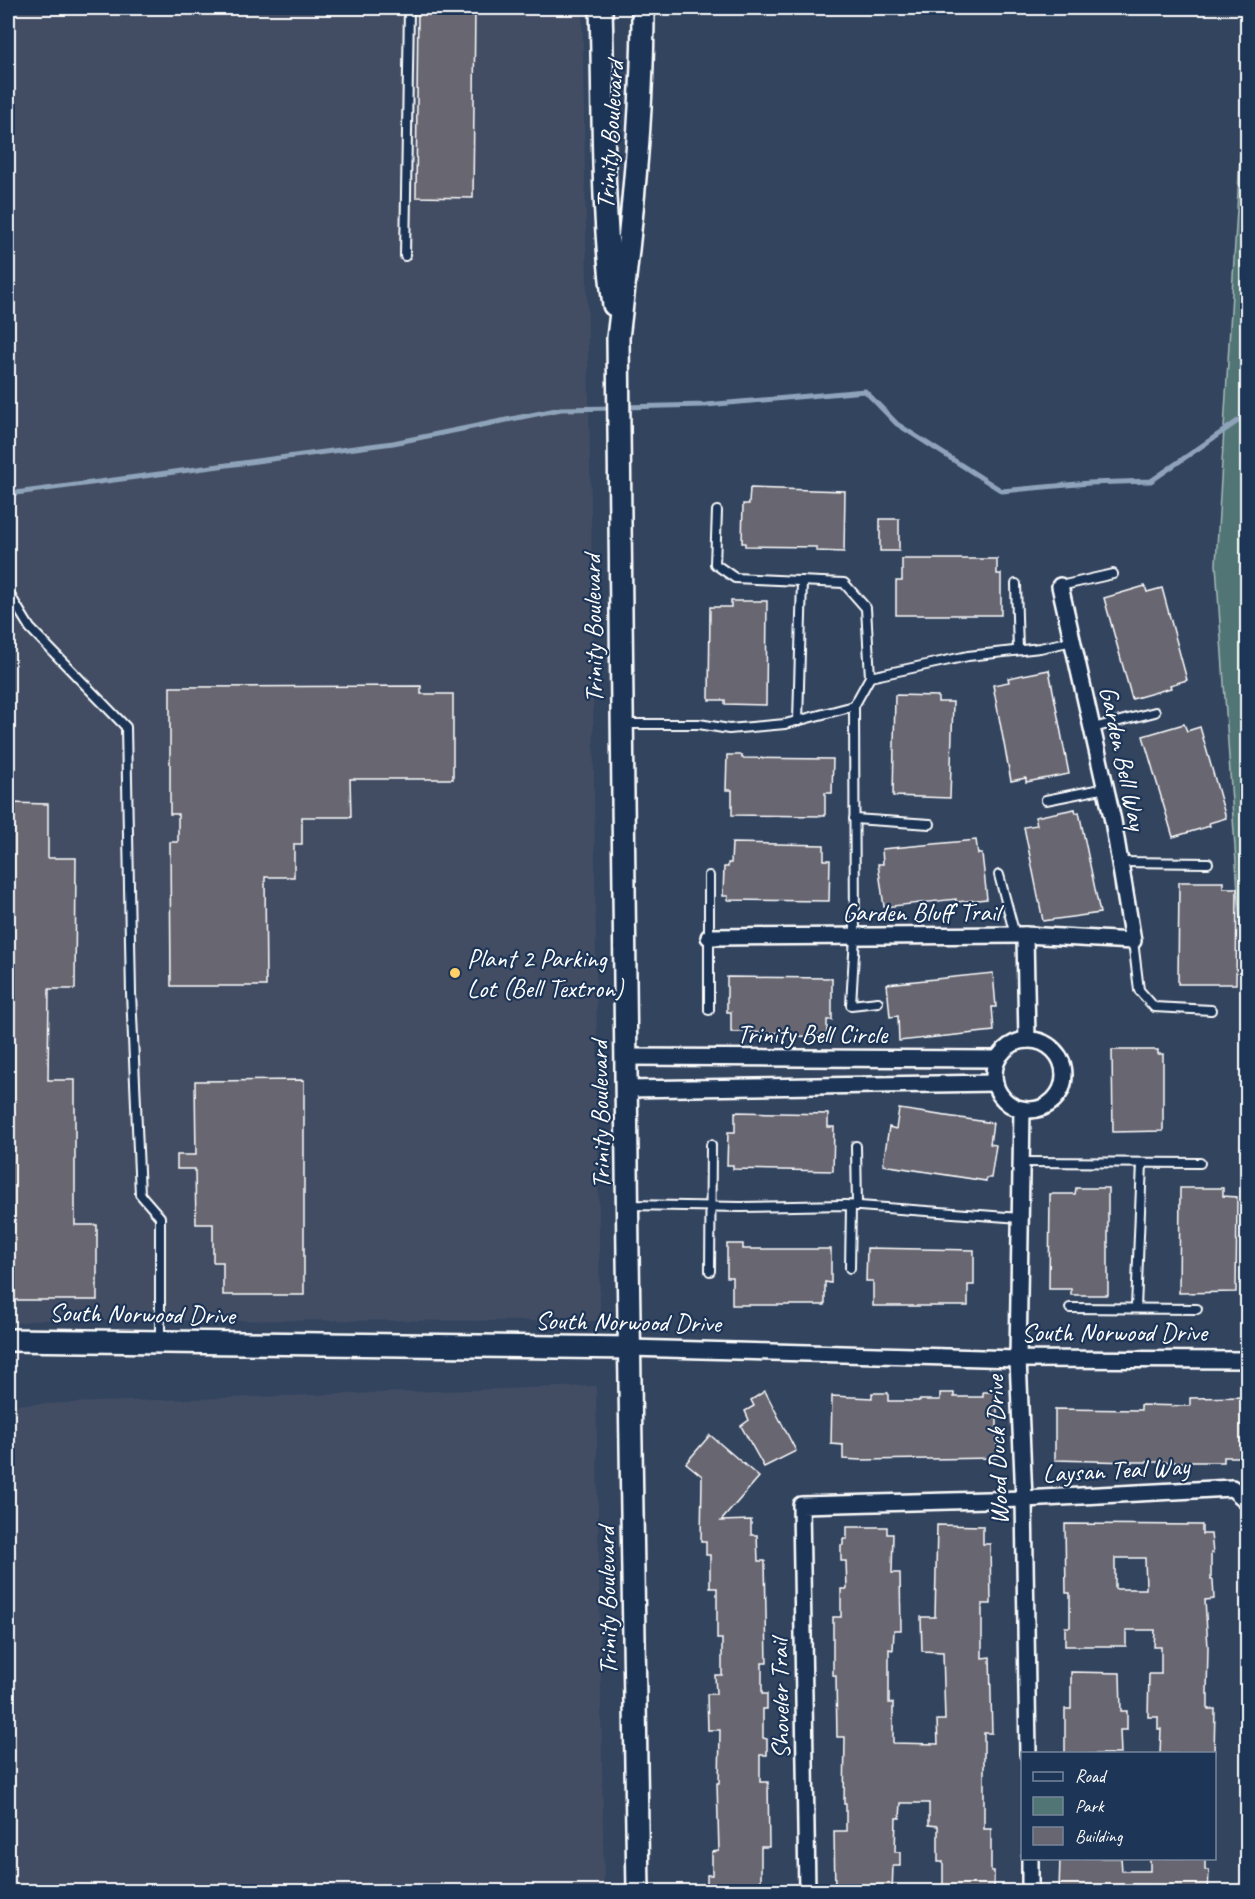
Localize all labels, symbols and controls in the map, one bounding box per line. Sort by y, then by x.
street label: Trinity Boulevard [588,56,632,210]
street label: Trinity Boulevard [575,551,611,704]
street label: Garden Bell Way [1092,683,1155,835]
street label: Garden Bluff Trail [842,896,1004,929]
place label: Plant 2 Parking Lot (Bell Textron) [467,942,625,1005]
marker: Plant 2 Parking Lot (Bell Textron) [448,966,462,980]
street label: Trinity Bell Circle [737,1018,889,1051]
street label: Trinity Boulevard [582,1037,618,1190]
street label: South Norwood Drive [49,1296,238,1332]
street label: South Norwood Drive [535,1304,724,1340]
street label: South Norwood Drive [1021,1316,1209,1349]
street label: Wood Duck Drive [978,1373,1016,1525]
street label: Laysan Teal Way [1042,1450,1192,1490]
street label: Trinity Boulevard [589,1523,625,1676]
street label: Shoveler Trail [762,1634,798,1760]
legend [1021,1752,1216,1860]
text: Road [1075,1765,1108,1787]
text: Park [1075,1795,1105,1817]
text: Building [1075,1825,1124,1847]

